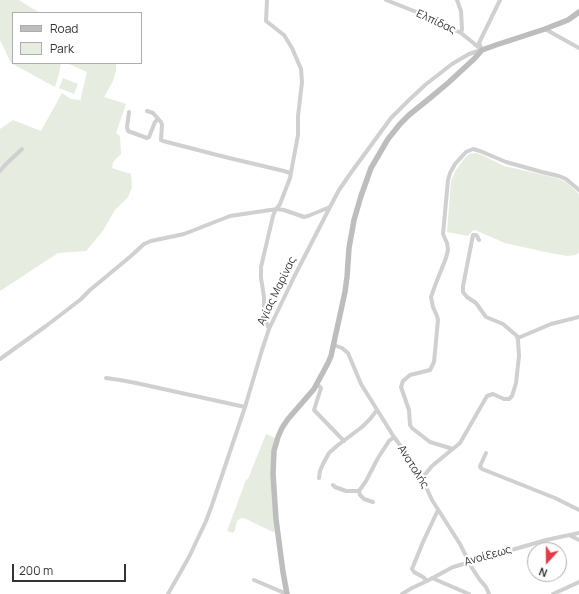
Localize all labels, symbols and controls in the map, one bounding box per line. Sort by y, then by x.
street label: Ελπίδας [414,7,458,37]
legend [12,12,142,64]
text: Road [50,20,78,37]
text: Park [50,40,74,57]
street label: Αγίας Μαρίνας [255,255,299,327]
street label: Ανατολής [395,443,431,491]
north arrow [527,542,567,582]
street label: Ανοίξεως [463,543,513,569]
scale bar [14,556,128,582]
text: 200 m [19,562,53,579]
text: N [537,564,549,581]

